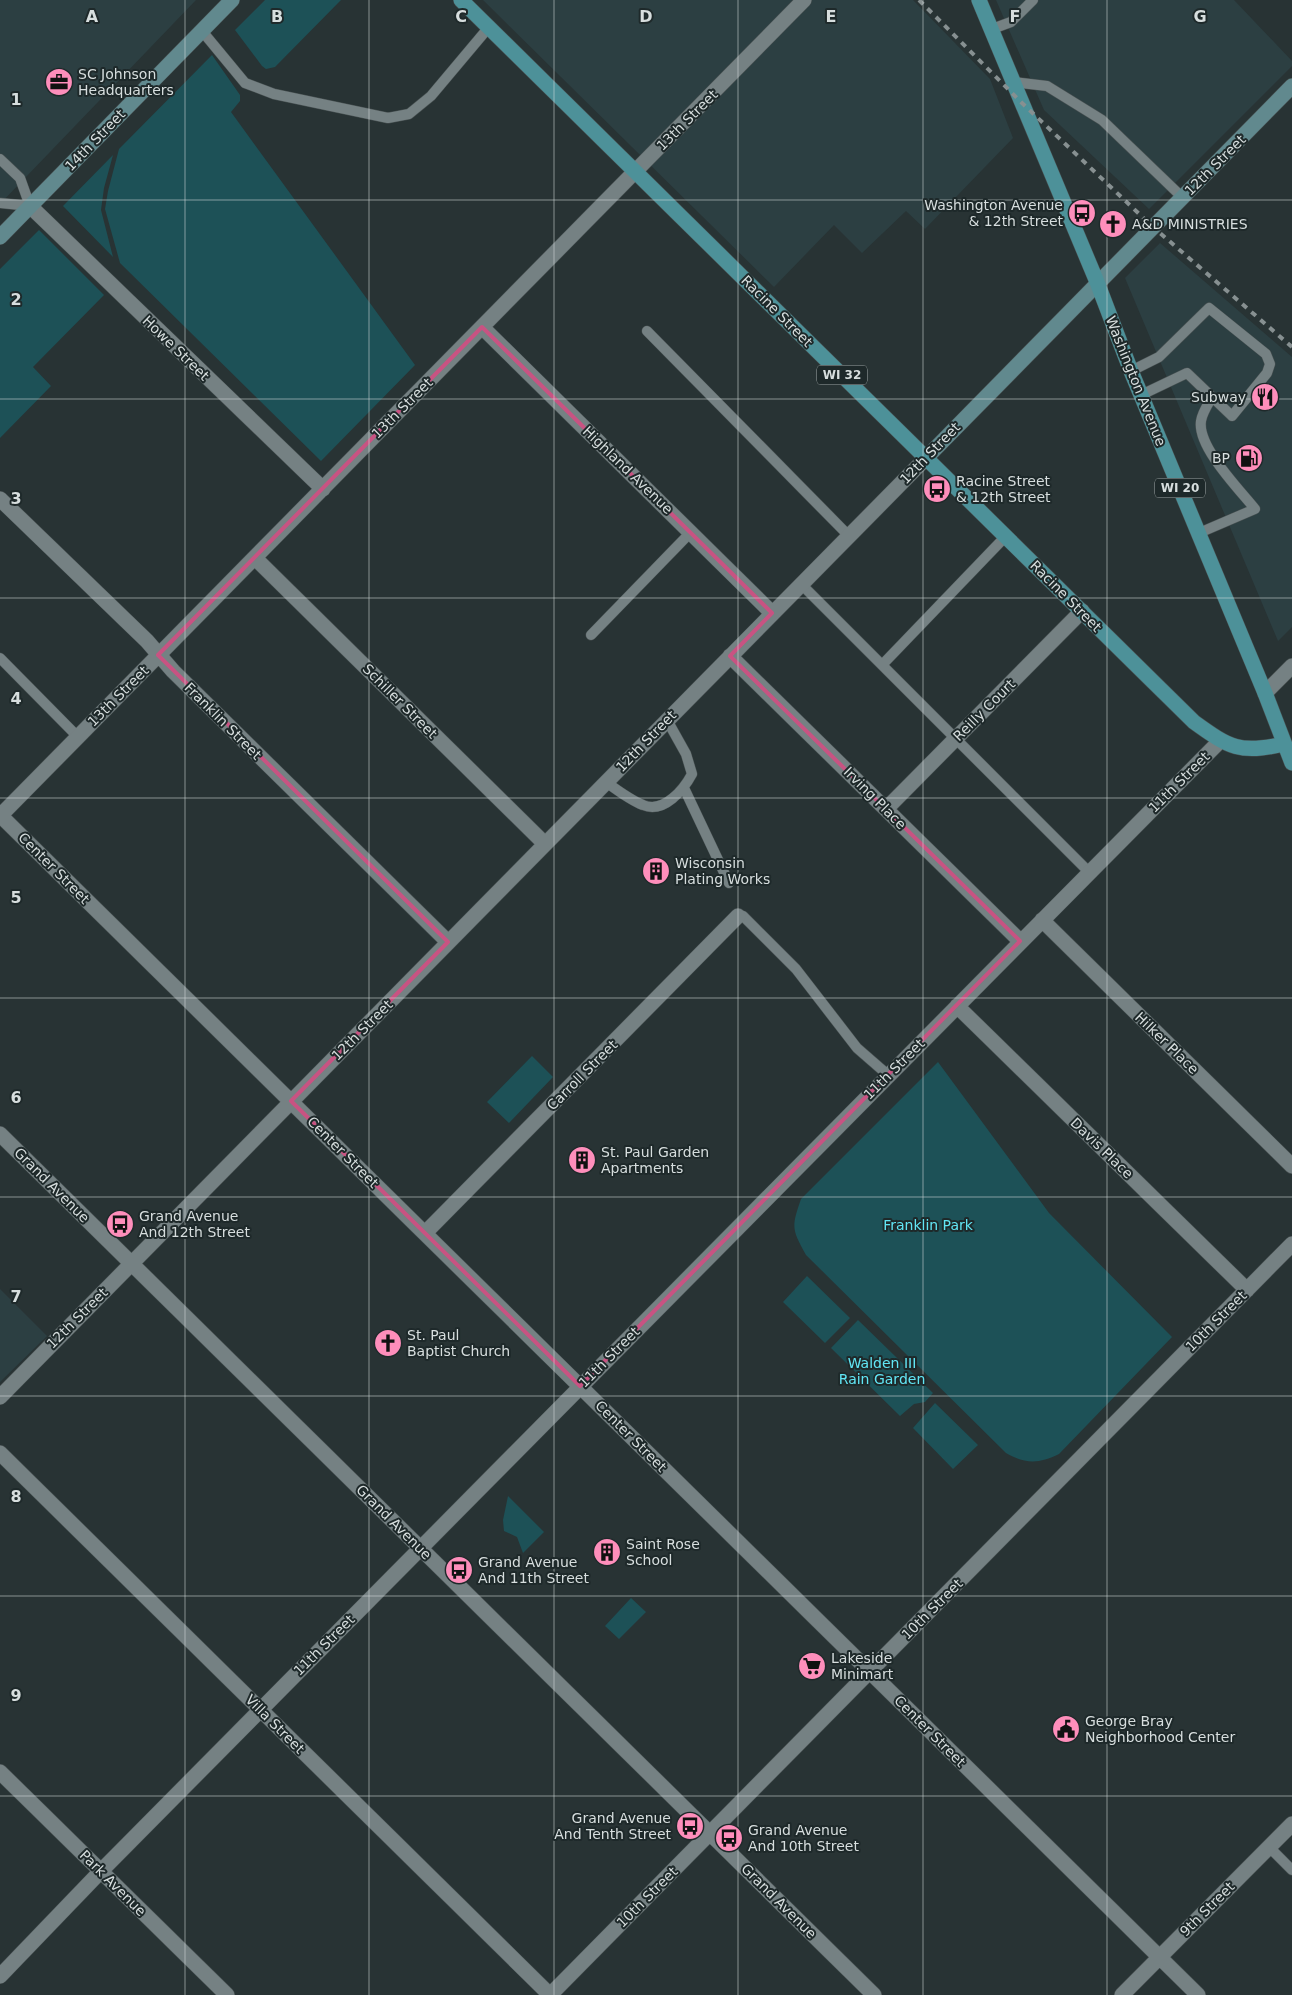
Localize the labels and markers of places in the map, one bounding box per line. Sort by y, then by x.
place label: SC Johnson Headquarters [78,66,174,98]
office icon: SC Johnson Headquarters [44,67,74,97]
place label: Washington Avenue & 12th Street [924,197,1063,229]
bus stop icon: Washington Avenue & 12th Street [1067,198,1097,228]
church icon: A&D MINISTRIES [1098,209,1128,239]
place label: A&D MINISTRIES [1132,216,1248,232]
restaurant icon: Subway [1250,382,1280,412]
place label: Subway [1191,389,1246,405]
fuel station icon: BP [1234,443,1264,473]
place label: BP [1212,450,1230,466]
place label: Racine Street & 12th Street [956,473,1051,505]
bus stop icon: Racine Street & 12th Street [922,474,952,504]
place label: Wisconsin Plating Works [675,855,770,887]
building icon: Wisconsin Plating Works [641,856,671,886]
place label: St. Paul Garden Apartments [601,1144,709,1176]
building icon: St. Paul Garden Apartments [567,1145,597,1175]
place label: Grand Avenue And 12th Street [139,1208,250,1240]
bus stop icon: Grand Avenue And 12th Street [105,1209,135,1239]
place label: St. Paul Baptist Church [407,1327,510,1359]
church icon: St. Paul Baptist Church [373,1328,403,1358]
place label: Saint Rose School [626,1536,700,1568]
building icon: Saint Rose School [592,1537,622,1567]
place label: Grand Avenue And 11th Street [478,1554,589,1586]
bus stop icon: Grand Avenue And 11th Street [444,1555,474,1585]
place label: Lakeside Minimart [831,1650,894,1682]
supermarket icon: Lakeside Minimart [797,1651,827,1681]
place label: George Bray Neighborhood Center [1085,1713,1235,1745]
public building icon: George Bray Neighborhood Center [1051,1714,1081,1744]
place label: Grand Avenue And Tenth Street [554,1810,671,1842]
bus stop icon: Grand Avenue And Tenth Street [675,1811,705,1841]
place label: Grand Avenue And 10th Street [748,1822,859,1854]
bus stop icon: Grand Avenue And 10th Street [714,1823,744,1853]

